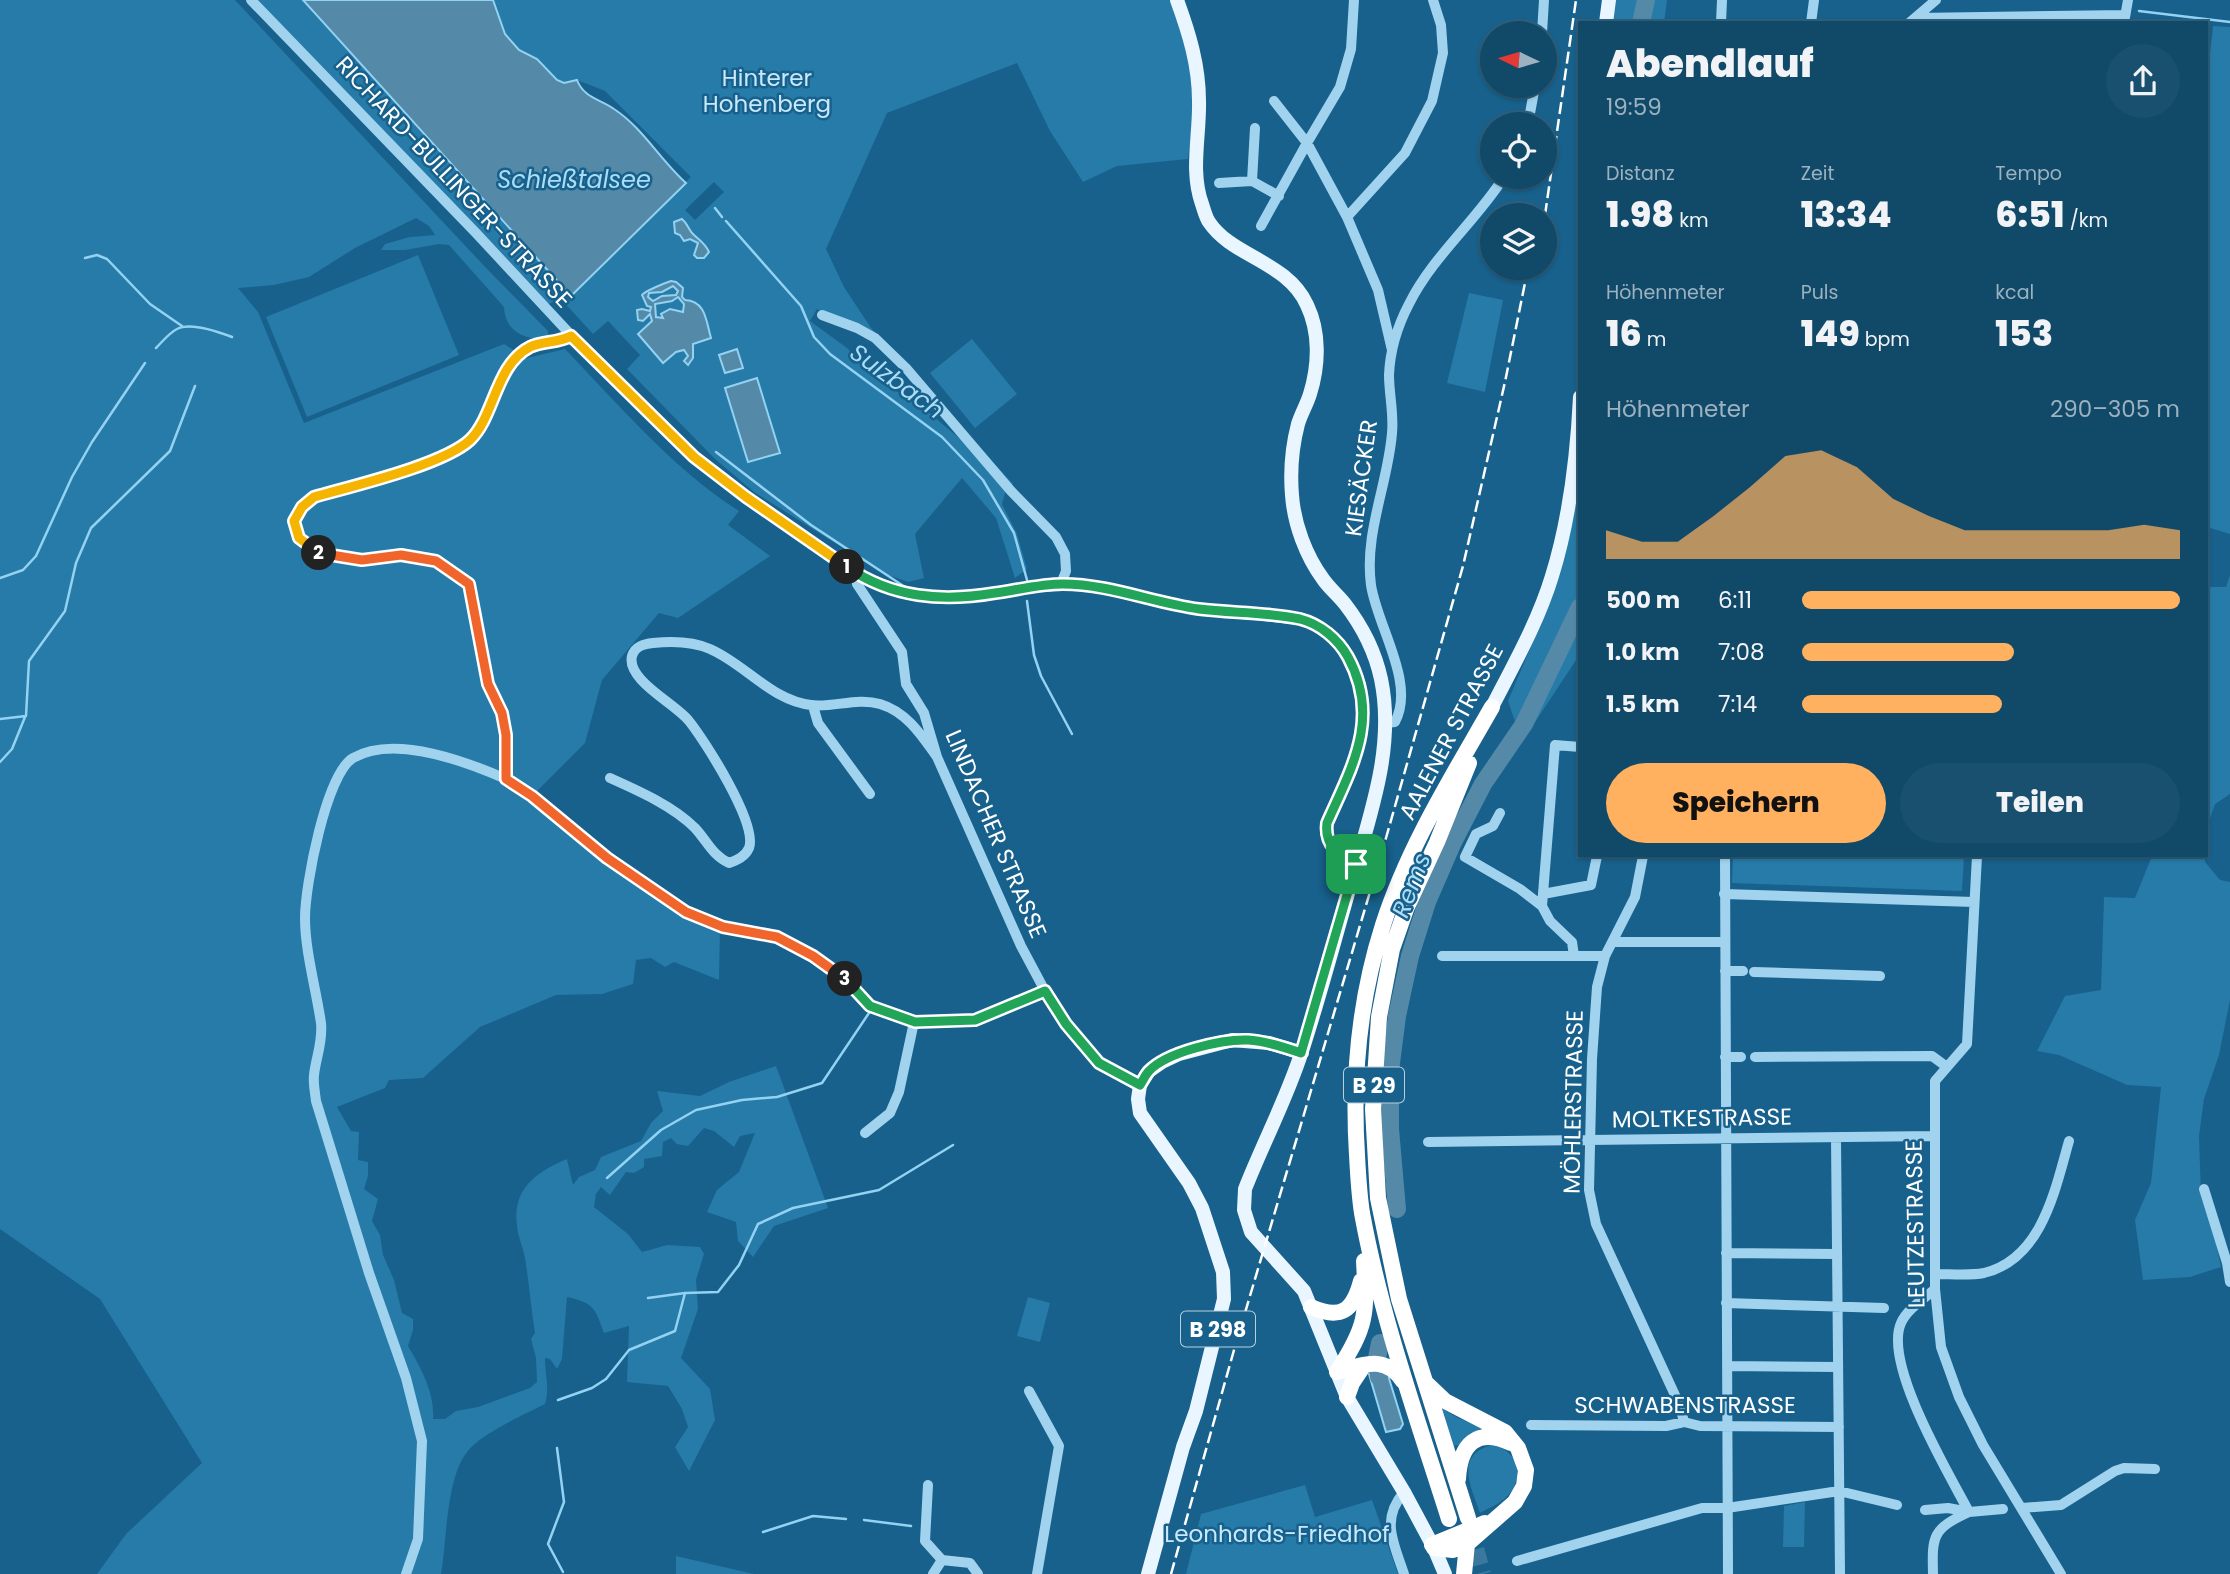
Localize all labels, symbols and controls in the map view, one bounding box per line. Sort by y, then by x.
north arrow [1480,21,1558,98]
map controls [1480,21,1557,280]
text: Abendlauf [1606,37,1814,90]
button: share [2106,44,2180,118]
street label: RICHARD-BULLINGER-STRASSE [329,49,579,315]
park label: Hinterer Hohenberg [703,62,831,120]
text: 19:59 [1606,91,1662,123]
button: locate [1480,112,1557,189]
text: Distanz [1606,160,1675,187]
text: Zeit [1801,160,1834,187]
text: Tempo [1995,160,2062,187]
water label: Schießtalsee [497,163,651,196]
text: 1.98 [1606,190,1674,239]
text: 13:34 [1801,190,1892,239]
text: 6:51 [1995,190,2065,239]
button: layers [1480,203,1557,280]
text: km [1674,207,1709,234]
text: /km [2065,207,2108,234]
text: Höhenmeter [1606,279,1725,306]
text: Puls [1801,279,1838,306]
text: kcal [1995,279,2034,306]
text: 16 [1606,309,1642,358]
text: 149 [1801,309,1860,358]
text: 153 [1995,309,2053,358]
text: m [1642,326,1666,353]
text: bpm [1860,326,1910,353]
water label: Sulzbach [843,336,951,426]
text: Höhenmeter [1606,393,1750,425]
text: 290–305 m [2050,393,2180,425]
street label: KIESÄCKER [1337,418,1385,538]
pin: 2 [302,536,336,570]
text: 2 [313,539,324,566]
pin: 1 [830,550,864,584]
text: 1 [843,553,850,580]
text: 500 m [1606,584,1680,616]
text: 6:11 [1718,584,1752,616]
text: 1.0 km [1606,636,1680,668]
text: 7:08 [1718,636,1764,668]
street label: AALENER STRASSE [1391,638,1511,826]
text: 1.5 km [1606,688,1680,720]
text: 7:14 [1718,688,1757,720]
street label: LINDACHER STRASSE [938,725,1054,943]
button: Speichern [1606,763,1886,843]
button: Teilen [1900,763,2180,843]
pin [1326,834,1386,894]
icon: arrive [1337,845,1375,883]
water label: Rems [1384,848,1438,922]
pin: 3 [828,962,862,996]
text: 3 [839,965,850,992]
street label: MÖHLERSTRASSE [1555,1010,1591,1194]
road number: B 29 [1344,1068,1404,1102]
street label: MOLTKESTRASSE [1612,1100,1792,1136]
street label: LEUTZESTRASSE [1898,1140,1932,1308]
road number: B 298 [1181,1312,1255,1346]
street label: SCHWABENSTRASSE [1574,1389,1796,1421]
park label: Leonhards-Friedhof [1164,1518,1390,1550]

